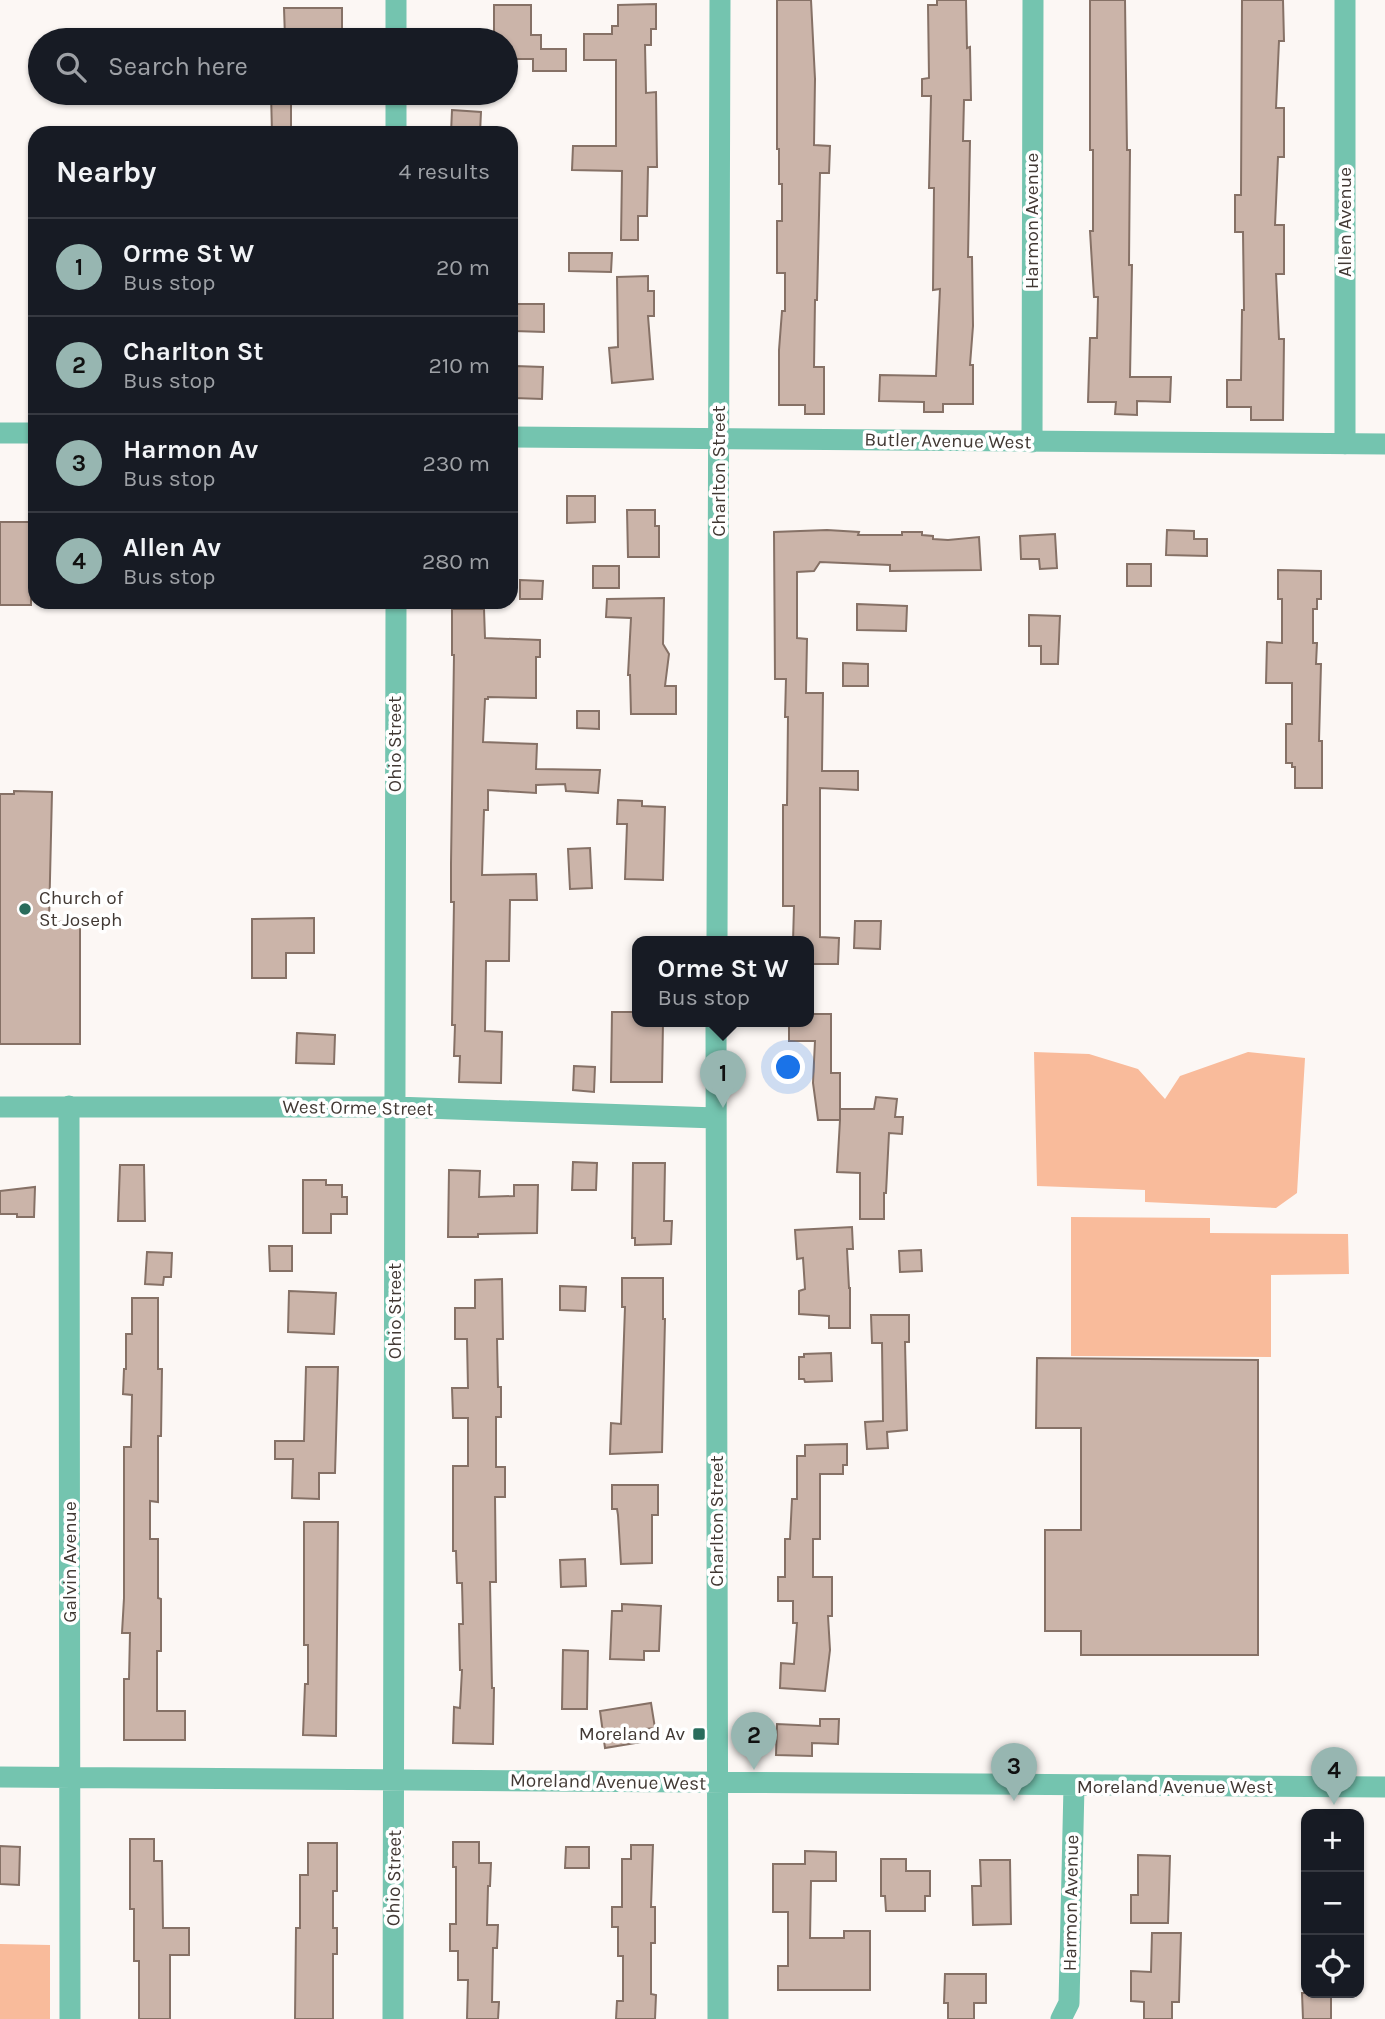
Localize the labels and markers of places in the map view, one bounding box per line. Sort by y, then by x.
place label: Church of St Joseph [39,887,124,931]
marker: Church of St Joseph [17,901,33,917]
pin: 1 [700,1050,746,1108]
pin: 2 [731,1712,777,1770]
place label: Moreland Av [579,1723,685,1745]
marker: Moreland Av [691,1726,707,1742]
pin: 3 [991,1743,1037,1801]
pin: 4 [1311,1747,1357,1805]

